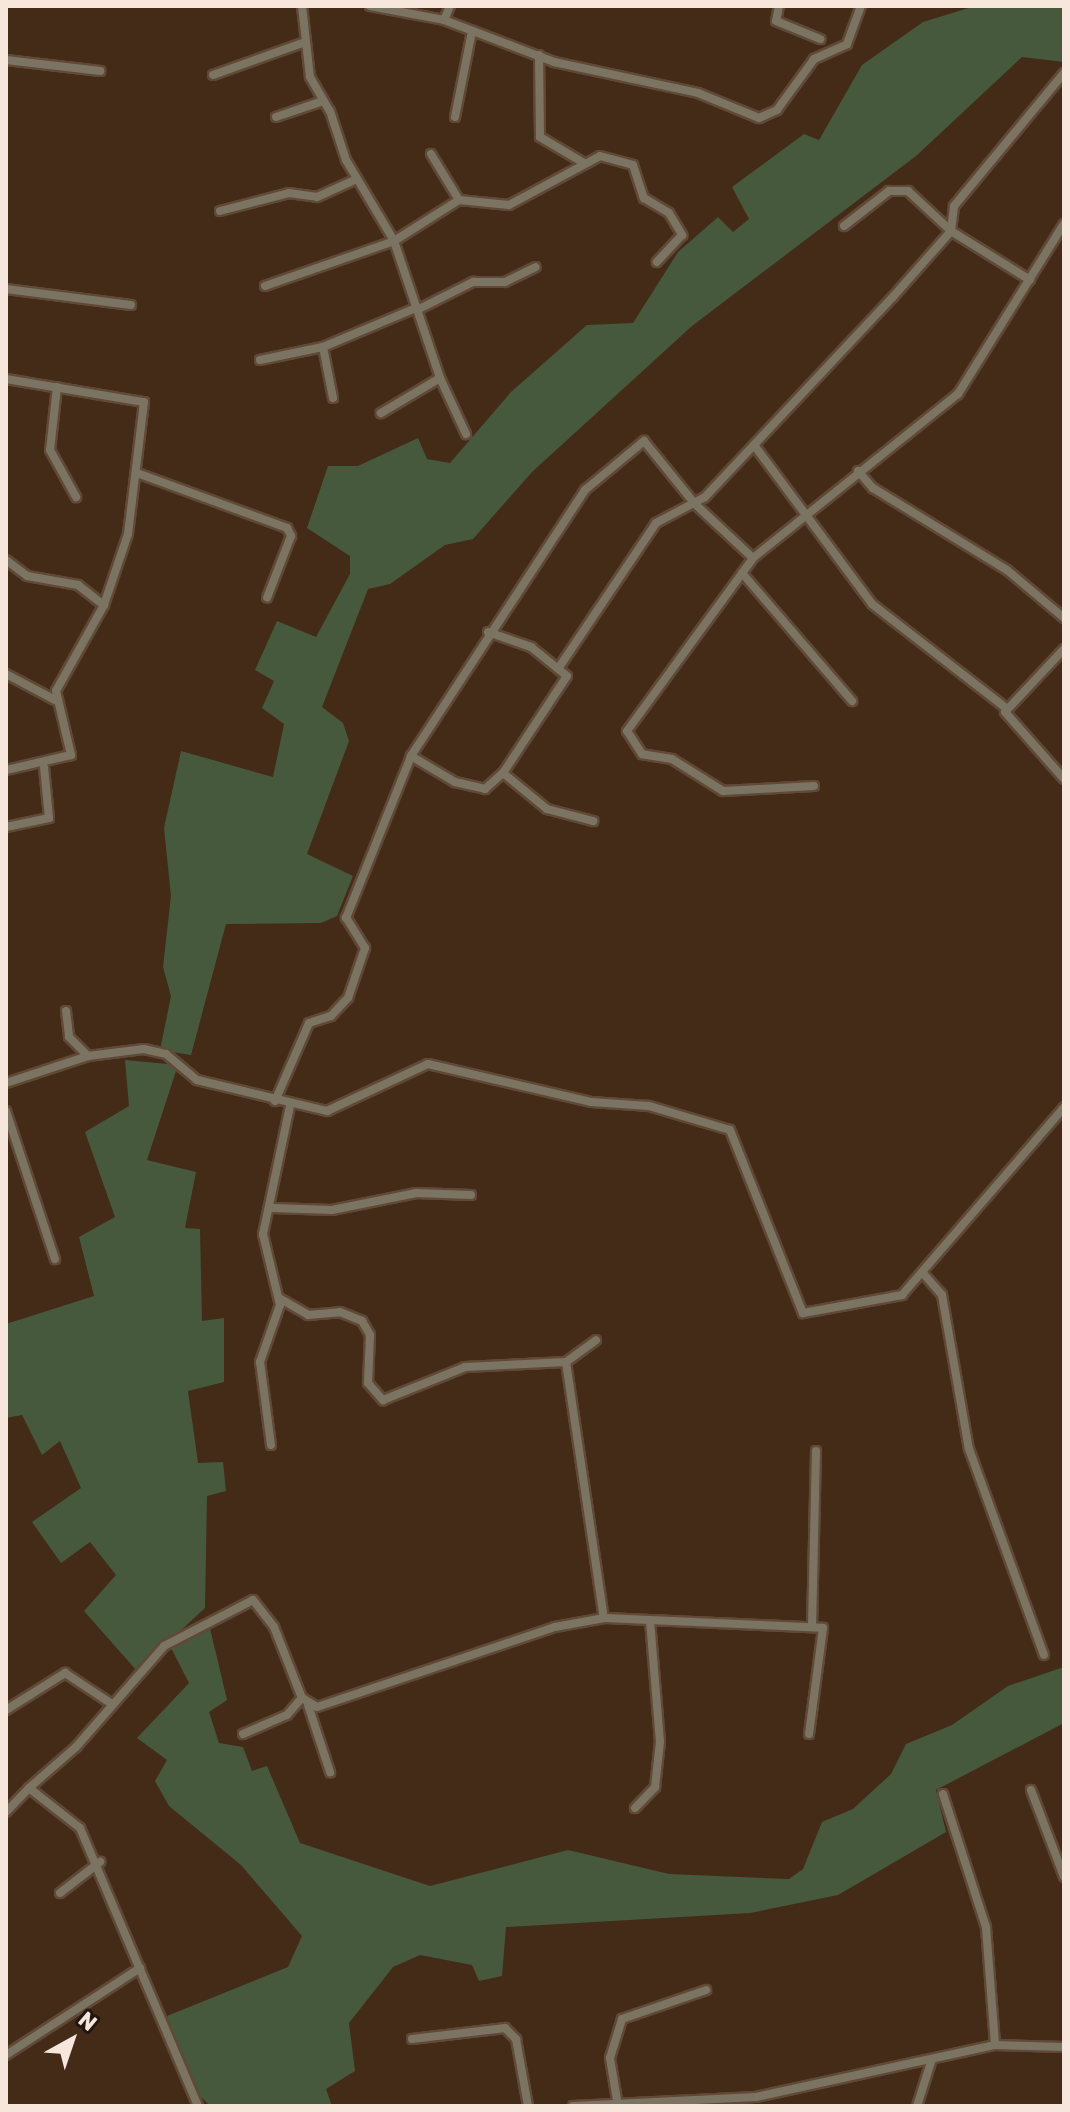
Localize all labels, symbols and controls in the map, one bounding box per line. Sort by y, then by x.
north arrow [32,2000,112,2080]
text: N [73,2006,102,2037]

